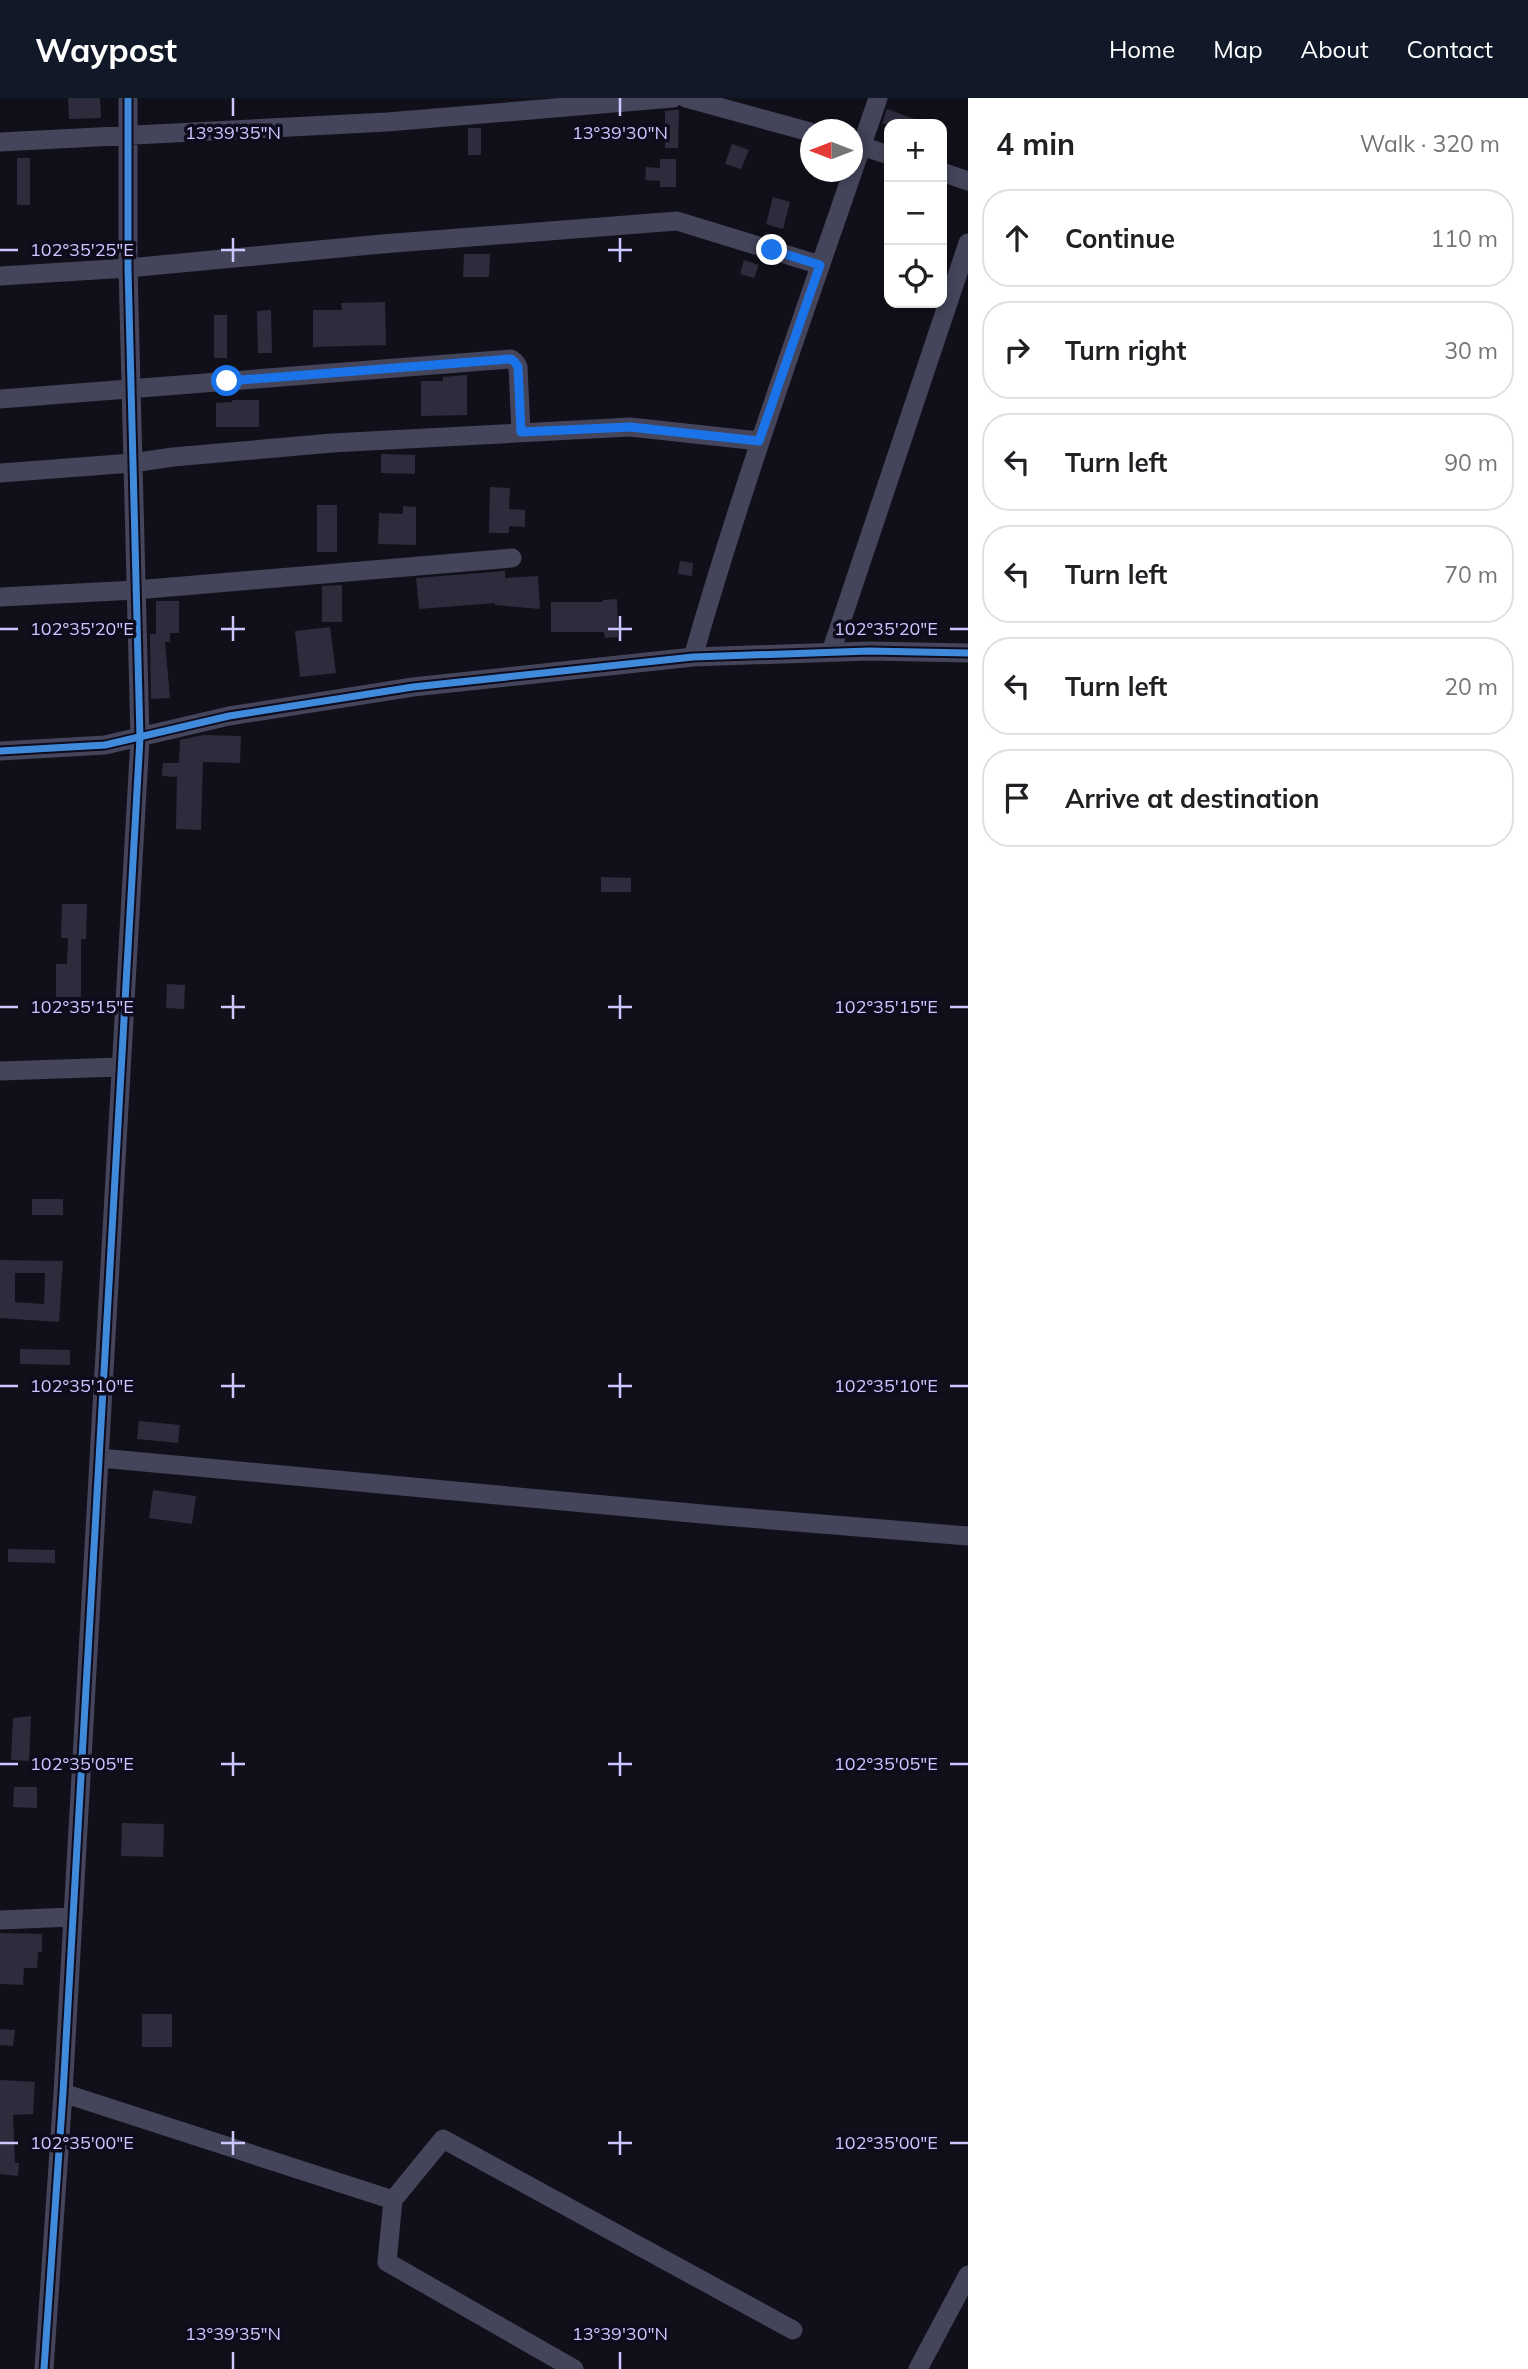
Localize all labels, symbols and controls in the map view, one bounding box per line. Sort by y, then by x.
text: Waypost [35,29,177,70]
text: Home [1109,34,1175,64]
text: Map [1213,34,1263,64]
text: About [1301,34,1369,64]
text: Contact [1407,34,1493,64]
north arrow [800,119,863,182]
map controls [884,119,947,308]
button: + [884,119,947,182]
text: 13°39'35"N [185,121,281,144]
text: 13°39'30"N [572,121,668,144]
text: 4 min [996,125,1075,163]
text: Walk · 320 m [1360,129,1500,158]
button: − [884,182,947,245]
icon: ahead [998,219,1036,257]
text: Continue [1065,222,1175,255]
text: 110 m [1430,224,1498,253]
route end [756,234,787,265]
text: 102°35'25"E [30,238,134,261]
button: locate [884,245,947,308]
icon: right [998,331,1036,369]
text: Turn right [1065,334,1186,367]
text: 30 m [1444,336,1498,365]
route start [211,365,242,396]
icon: left [998,443,1036,481]
text: Turn left [1065,446,1167,479]
text: 90 m [1444,448,1498,477]
icon: left [998,555,1036,593]
text: Turn left [1065,558,1167,591]
text: 70 m [1444,560,1498,589]
text: 102°35'20"E [30,617,134,640]
text: 102°35'20"E [834,617,938,640]
icon: left [998,667,1036,705]
text: Turn left [1065,670,1167,703]
text: 20 m [1444,672,1498,701]
icon: arrive [998,779,1036,817]
text: Arrive at destination [1065,782,1320,815]
text: 102°35'15"E [30,995,134,1018]
text: 102°35'15"E [834,995,938,1018]
text: 102°35'10"E [30,1374,134,1397]
text: 102°35'10"E [834,1374,938,1397]
text: 102°35'05"E [30,1752,134,1775]
text: 102°35'05"E [834,1752,938,1775]
text: 102°35'00"E [30,2131,134,2154]
text: 102°35'00"E [834,2131,938,2154]
text: 13°39'35"N [185,2322,281,2345]
text: 13°39'30"N [572,2322,668,2345]

